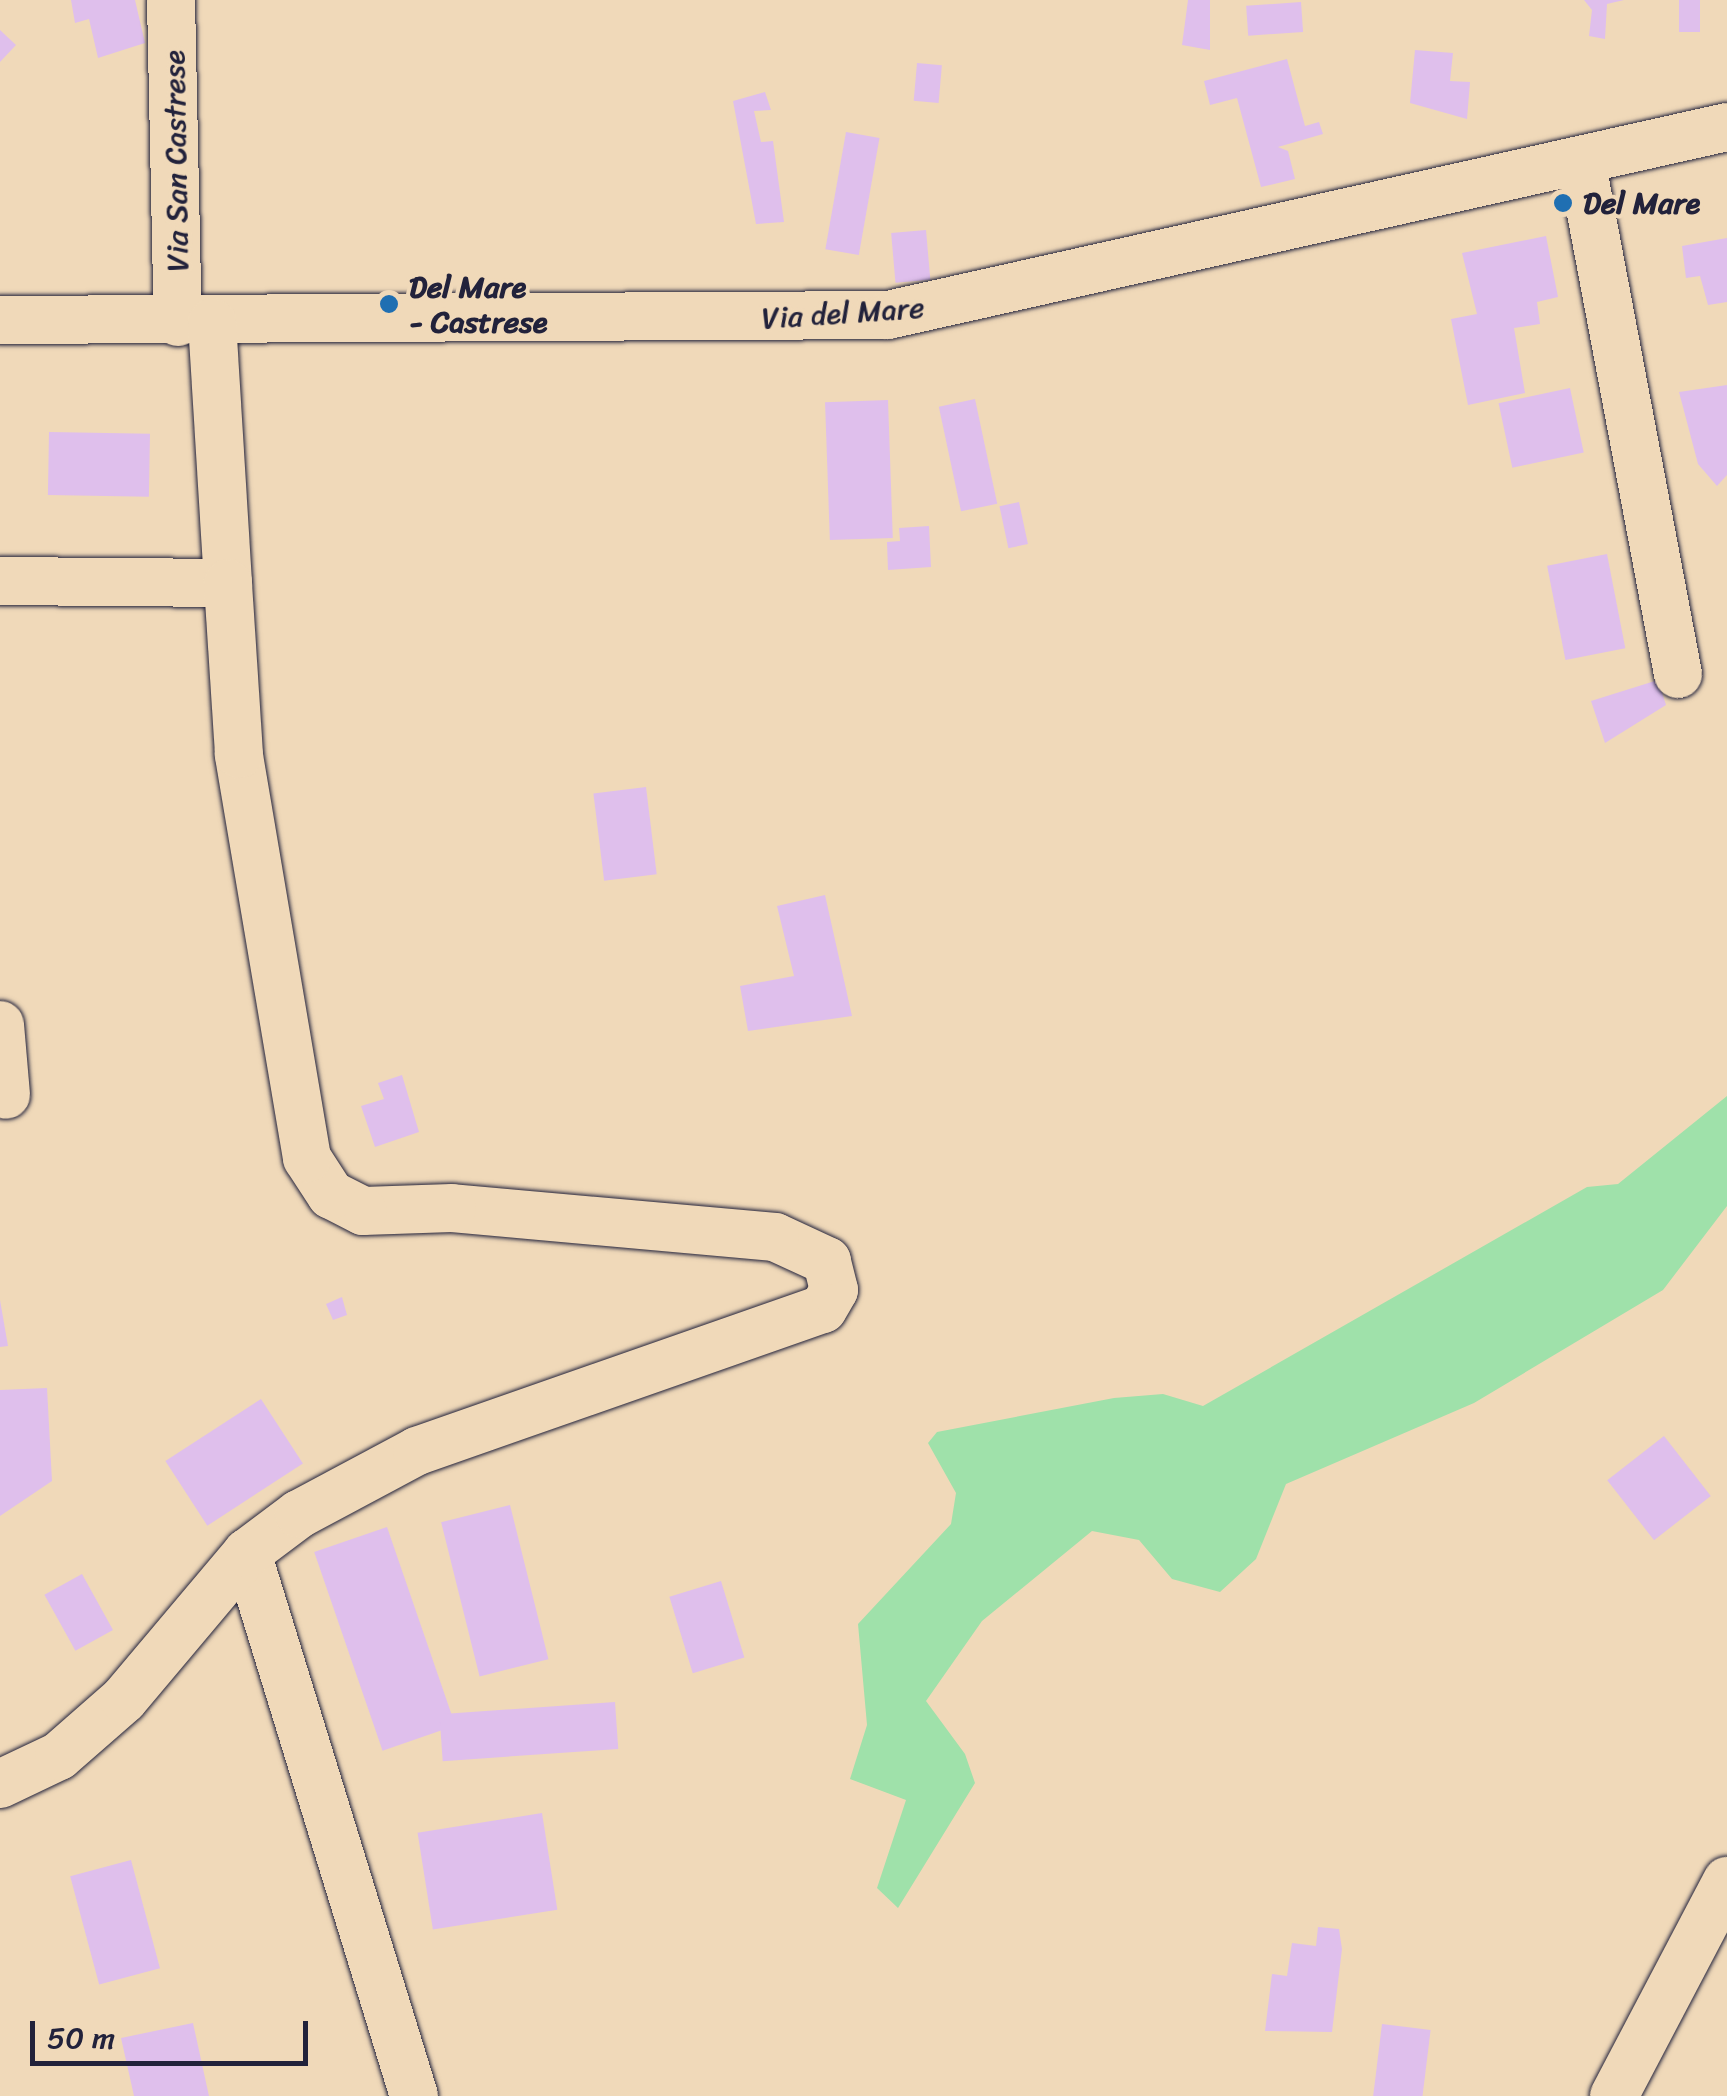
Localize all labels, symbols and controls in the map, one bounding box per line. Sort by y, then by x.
street label: Via San Castrese [156,49,196,273]
place label: Del Mare [1583,185,1700,221]
marker: Del Mare [1552,192,1574,214]
place label: Del Mare - Castrese [409,269,547,340]
street label: Via del Mare [760,289,926,337]
marker: Del Mare - Castrese [378,293,400,315]
scale bar [35,2001,312,2063]
text: 50 m [47,2011,115,2065]

